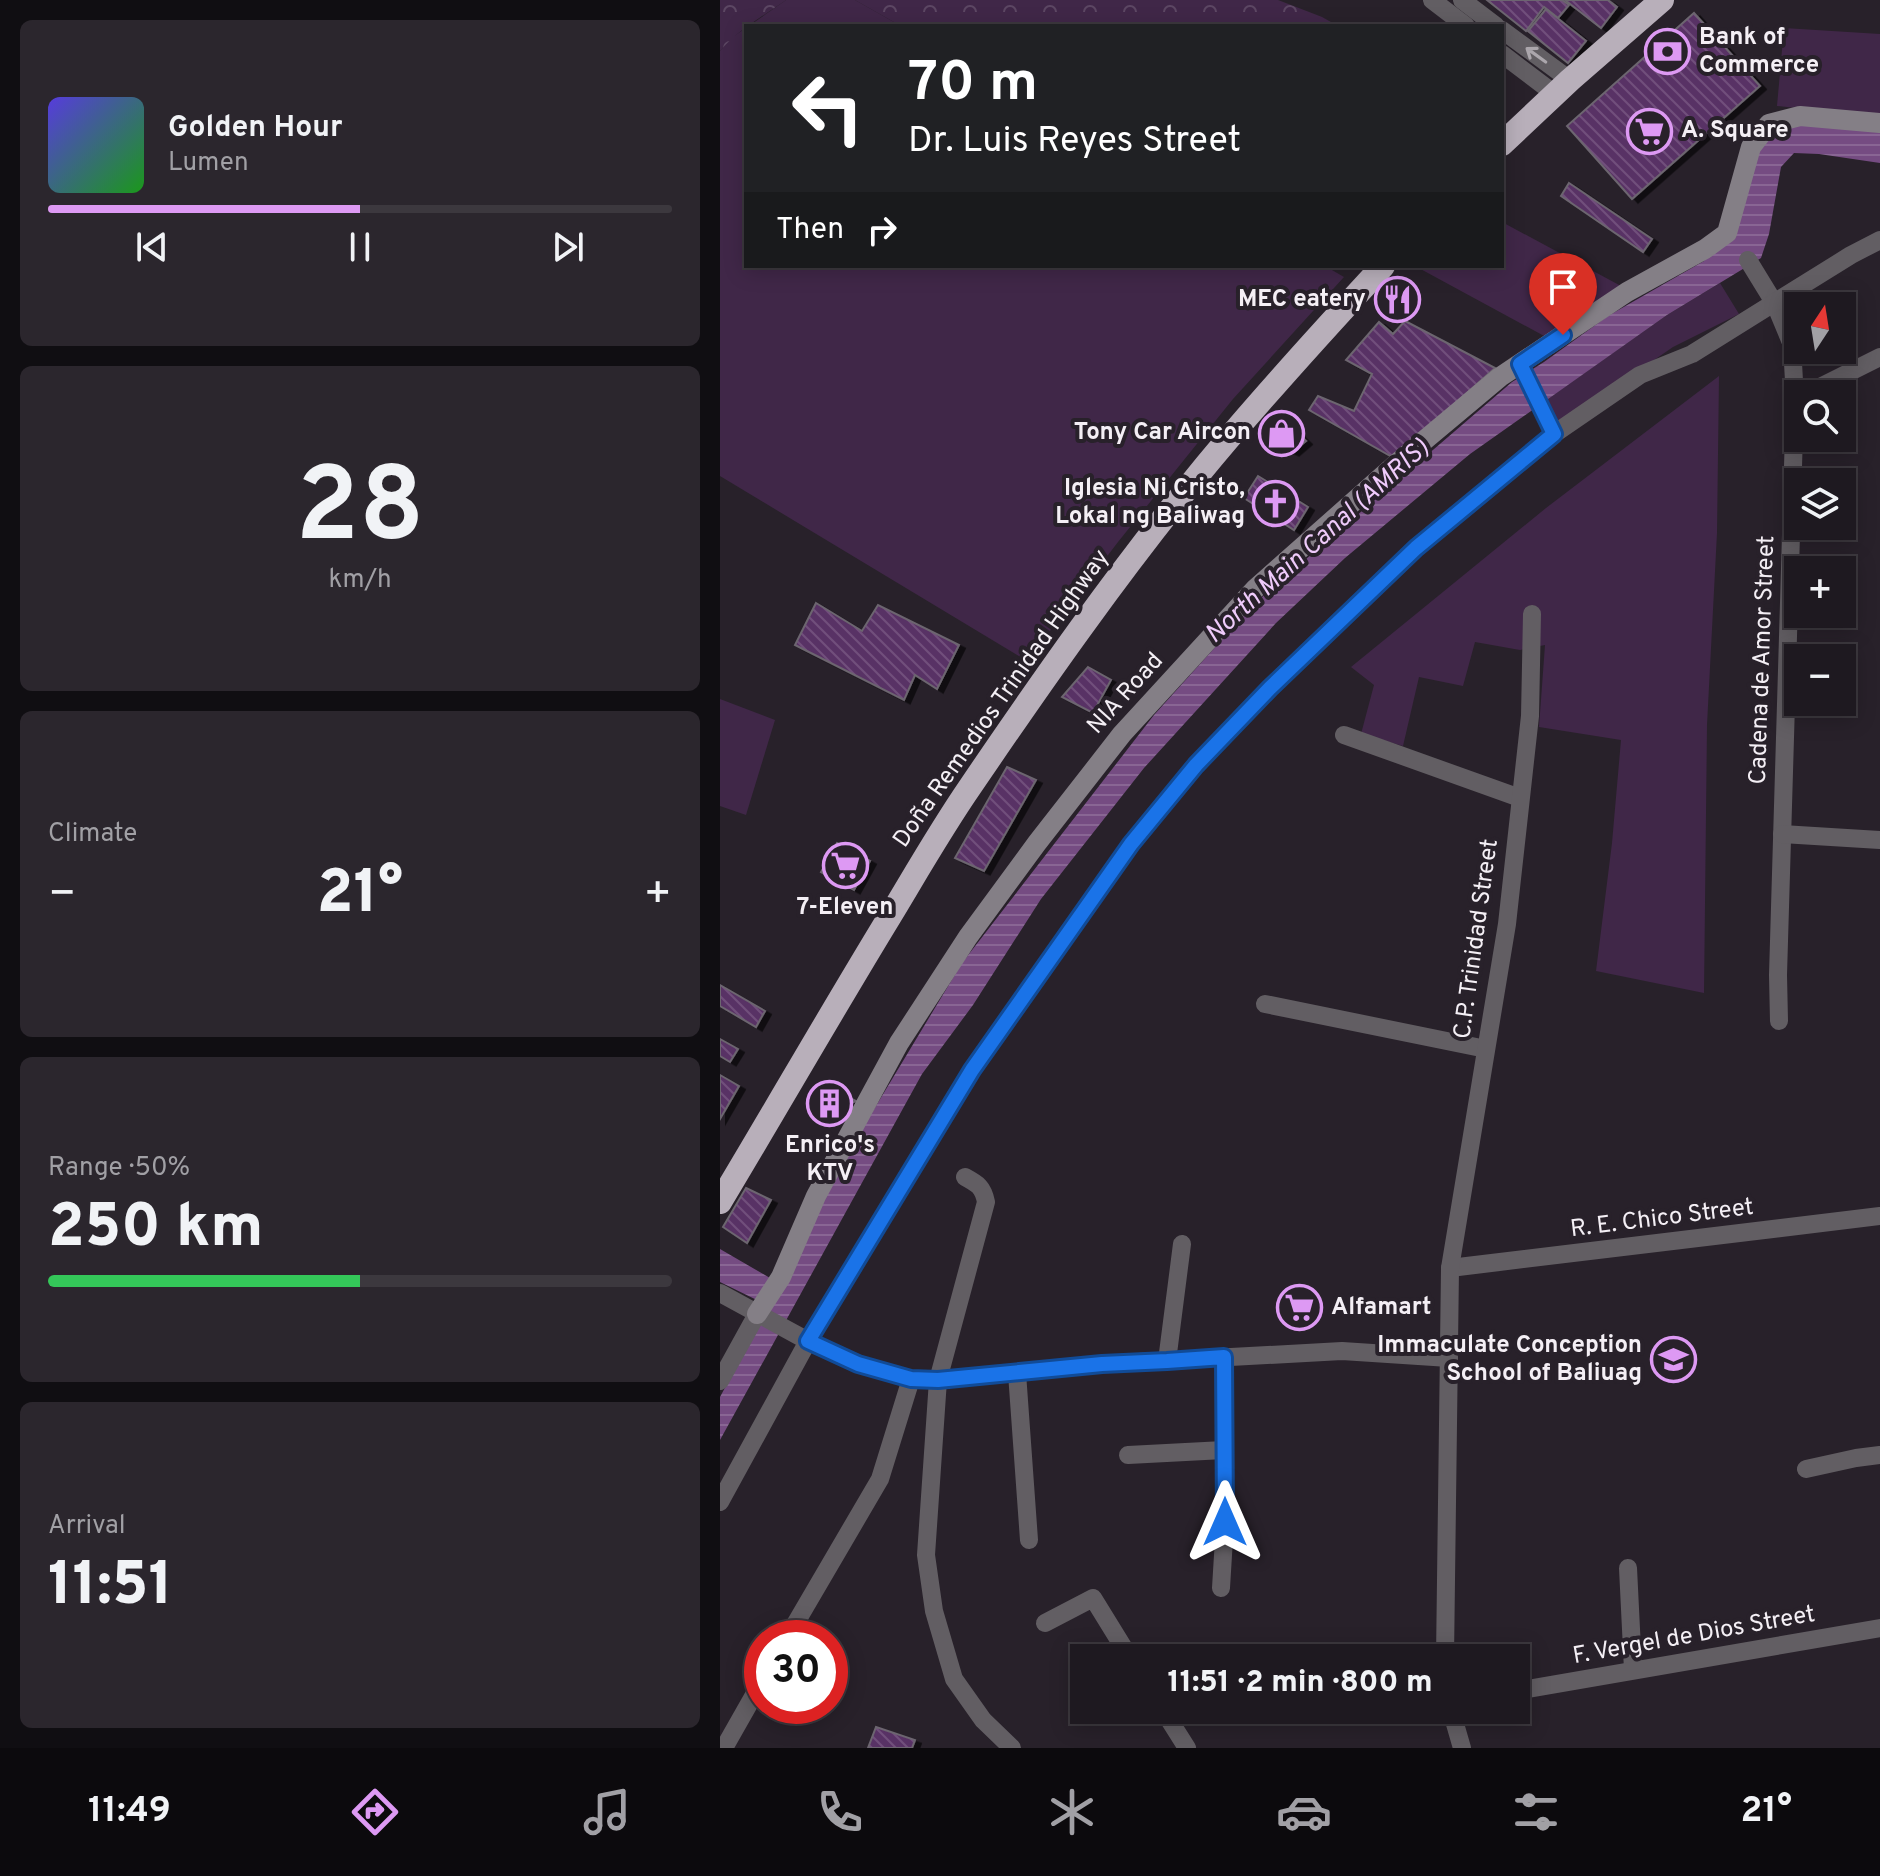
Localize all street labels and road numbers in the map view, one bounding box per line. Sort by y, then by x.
street label: Cadena de Amor Street [1744,535,1782,785]
street label: Doña Remedios Trinidad Highway [887,544,1117,854]
street label: NIA Road [1081,647,1171,741]
street label: C.P. Trinidad Street [1448,837,1506,1041]
street label: R. E. Chico Street [1569,1193,1755,1245]
street label: F. Vergel de Dios Street [1570,1600,1818,1672]

